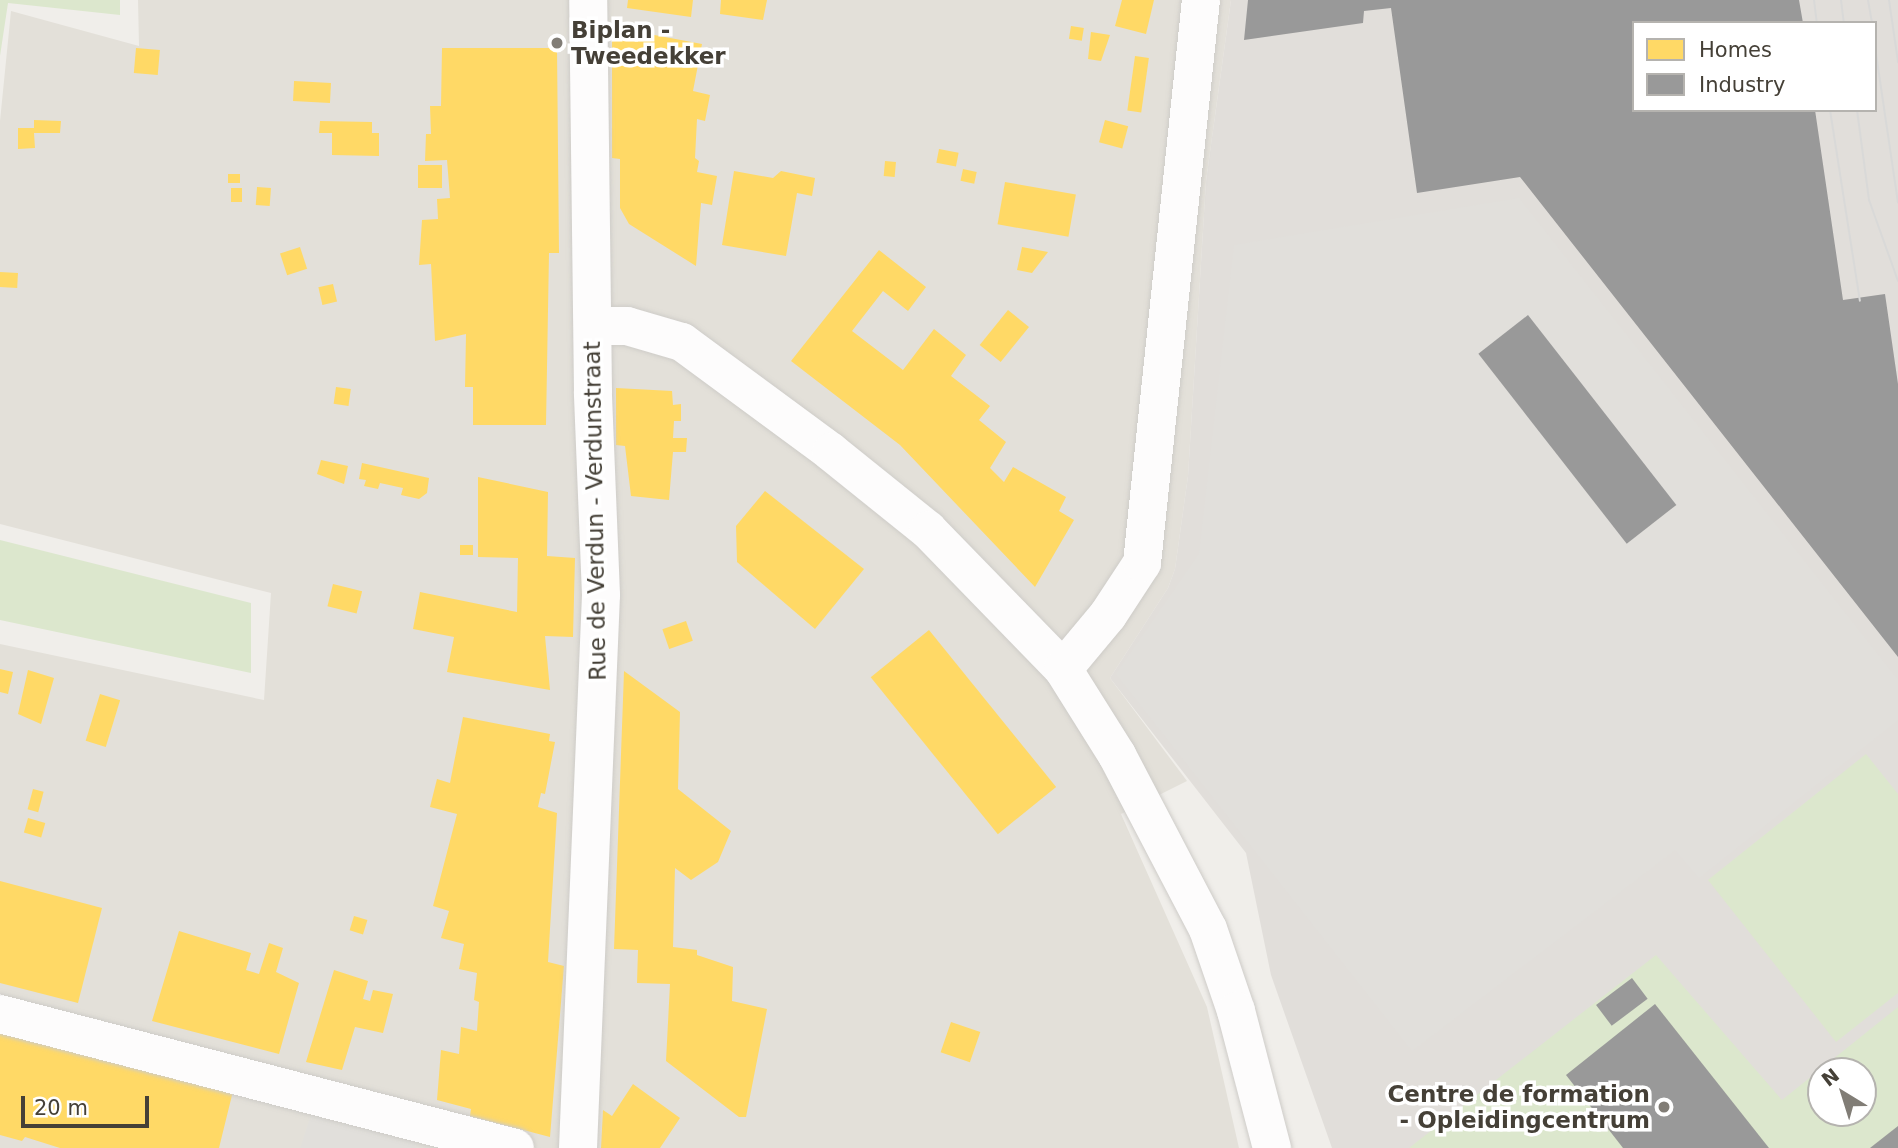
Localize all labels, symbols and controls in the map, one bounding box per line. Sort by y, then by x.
place label: Biplan - Tweedekker [571,16,726,70]
legend [1632,21,1877,112]
marker: Biplan - Tweedekker [549,35,565,51]
text: Homes [1699,38,1772,62]
text: Industry [1699,73,1785,97]
street label: Rue de Verdun - Verdunstraat [578,341,612,681]
north arrow [1807,1057,1877,1127]
text: N [1817,1063,1843,1091]
place label: Centre de formation - Opleidingcentrum [1387,1080,1650,1134]
scale bar [24,1082,152,1126]
text: 20 m [34,1096,88,1120]
marker: Centre de formation - Opleidingcentrum [1656,1099,1672,1115]

